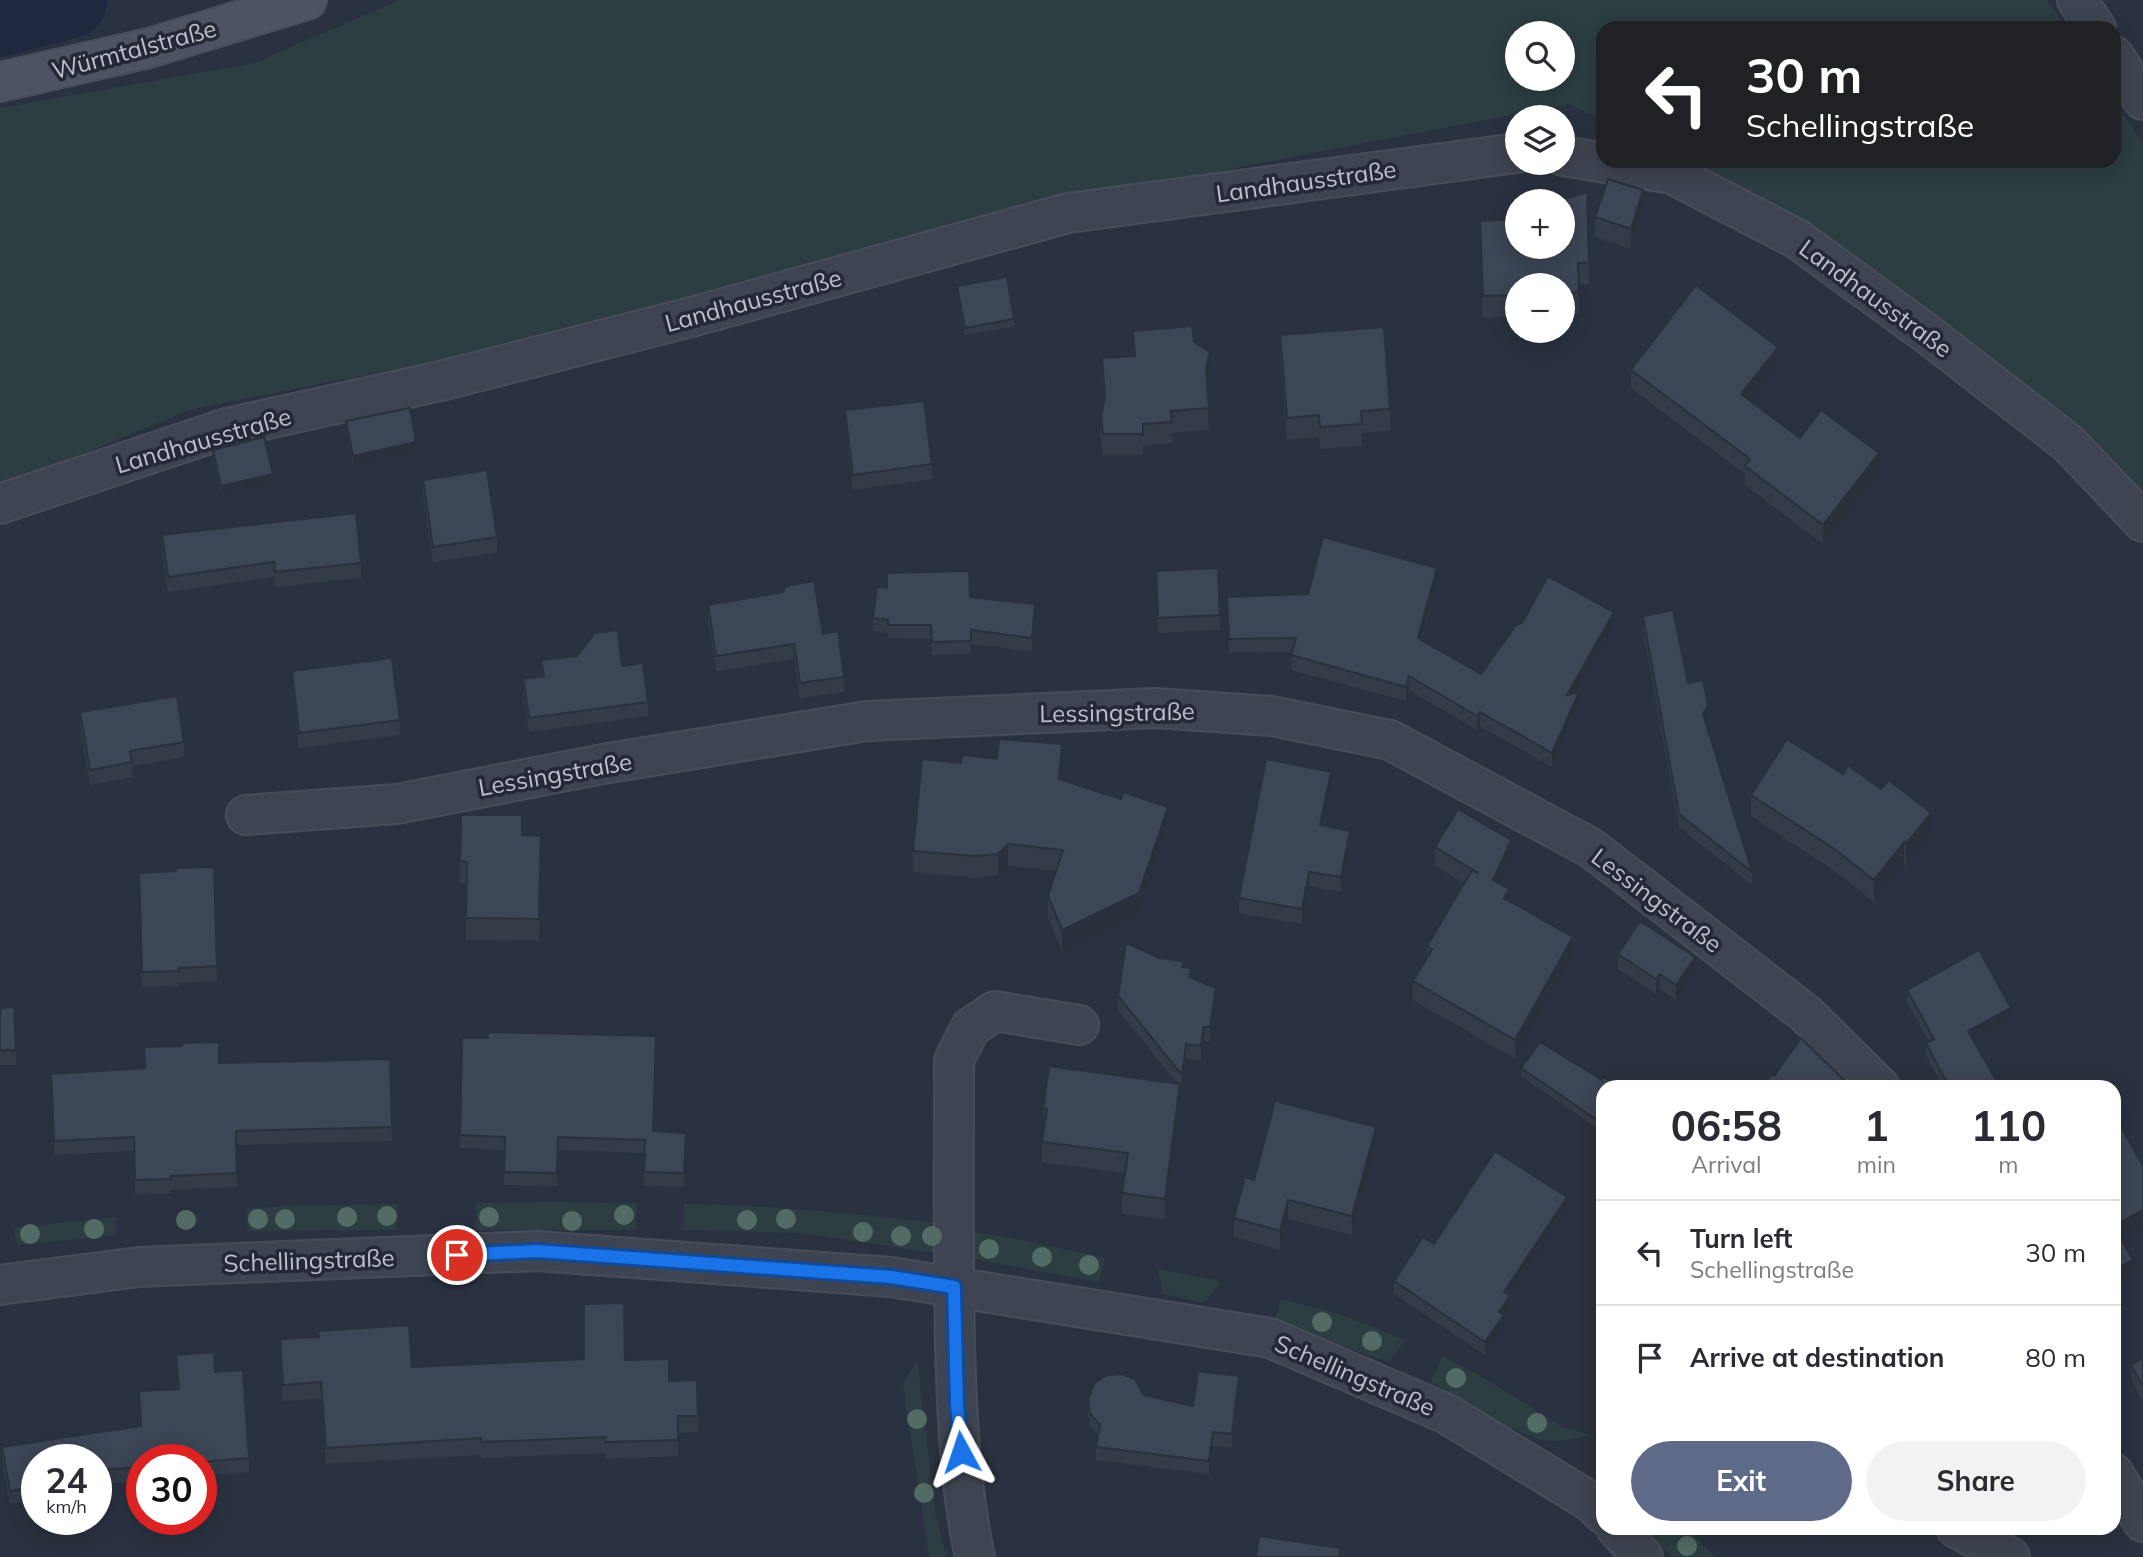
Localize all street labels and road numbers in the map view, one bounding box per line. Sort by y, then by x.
street label: Würmtalstraße [48,13,220,85]
street label: Landhausstraße [1214,154,1398,208]
street label: Landhausstraße [1794,232,1958,364]
street label: Landhausstraße [661,262,845,338]
street label: Landhausstraße [112,401,294,479]
street label: Lessingstraße [1039,696,1195,728]
street label: Lessingstraße [476,746,634,802]
street label: Lessingstraße [1586,841,1728,959]
street label: Schellingstraße [223,1242,395,1278]
street label: Schellingstraße [1270,1328,1440,1422]

